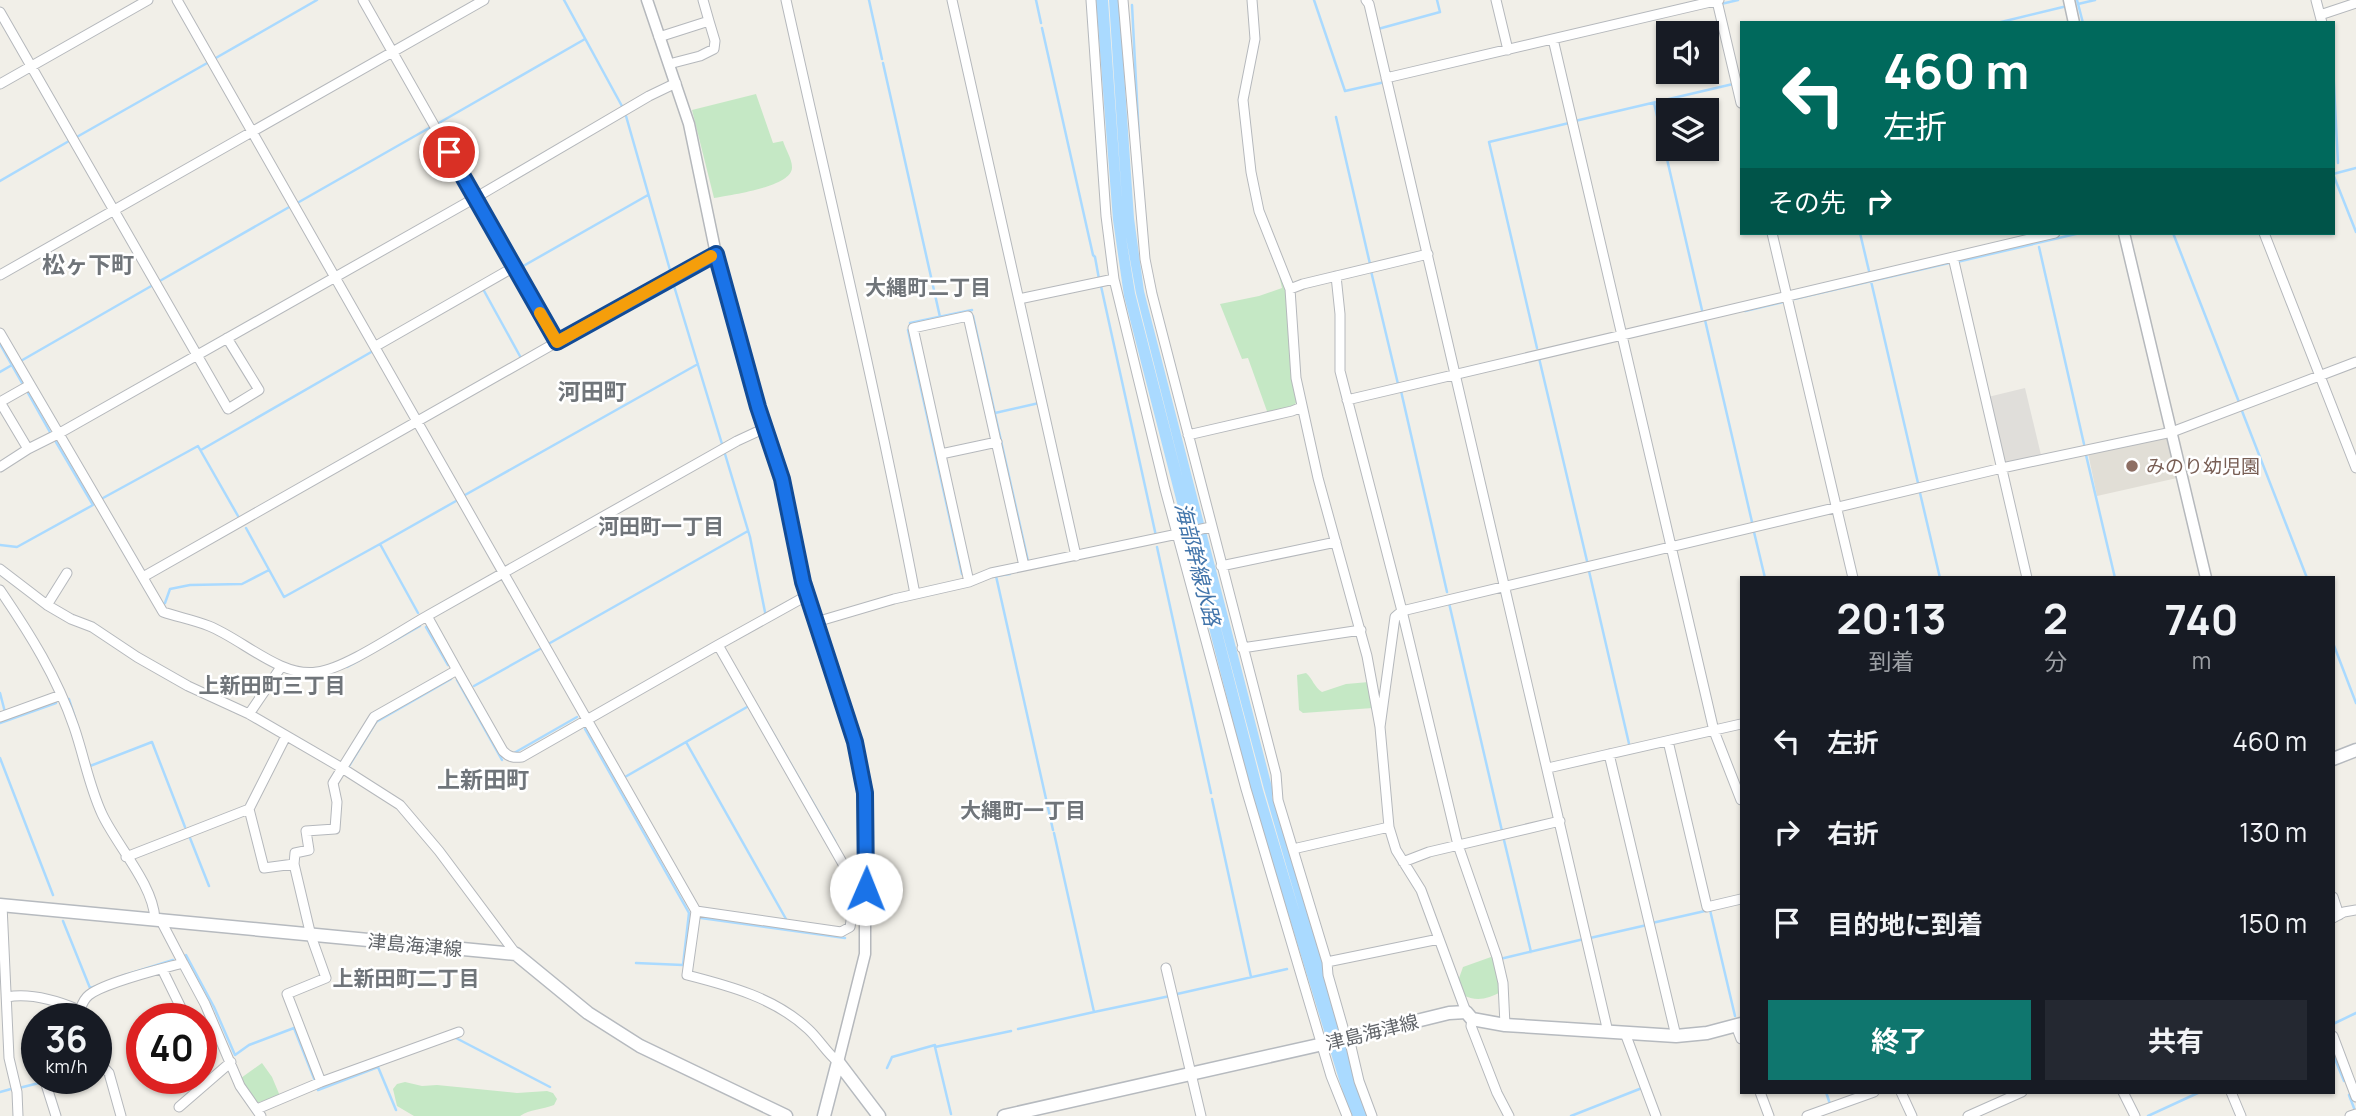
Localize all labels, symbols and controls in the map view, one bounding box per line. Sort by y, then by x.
map controls [1656,21,1719,161]
button: sound [1656,21,1719,84]
text: 460 m [1883,37,2029,104]
icon: left [1768,49,1859,140]
button: layers [1656,98,1719,161]
text: 左折 [1883,104,1947,148]
pin [419,122,479,182]
icon: arrive [430,133,468,171]
icon: right [1860,182,1898,220]
text: その先 [1768,184,1846,220]
district label: 松ヶ下町 [42,248,134,280]
district label: 大縄町二丁目 [865,273,991,301]
district label: 河田町 [558,375,627,407]
place label: みのり幼児園 [2146,453,2260,479]
marker: みのり幼児園 [2124,458,2140,474]
water label: 海部幹線水路 [1169,499,1227,630]
district label: 河田町一丁目 [598,512,724,540]
text: 20:13 [1837,589,1946,647]
text: 2 [2043,589,2068,647]
text: 740 [2165,590,2238,648]
text: m [2192,644,2211,676]
text: 到着 [1868,645,1914,677]
text: 分 [2044,645,2067,677]
district label: 上新田町三丁目 [199,671,346,699]
icon: left [1768,722,1806,760]
text: 460 m [2232,723,2307,759]
text: 左折 [1827,724,1879,760]
district label: 上新田町 [437,763,529,795]
district label: 大縄町一丁目 [960,796,1086,824]
icon: right [1768,813,1806,851]
text: 130 m [2239,814,2307,850]
text: 右折 [1827,815,1879,851]
position arrow [829,852,903,926]
icon: arrive [1768,904,1806,942]
text: 150 m [2239,905,2307,941]
text: 目的地に到着 [1827,906,1983,942]
street label: 津島海津線 [367,928,463,962]
district label: 上新田町二丁目 [333,964,480,992]
button: 終了 [1768,1000,2031,1080]
button: 共有 [2045,1000,2307,1080]
speed limit sign: 40 [126,1003,217,1094]
street label: 津島海津線 [1323,1008,1421,1056]
text: 36 [45,1015,88,1063]
text: km/h [46,1054,87,1078]

